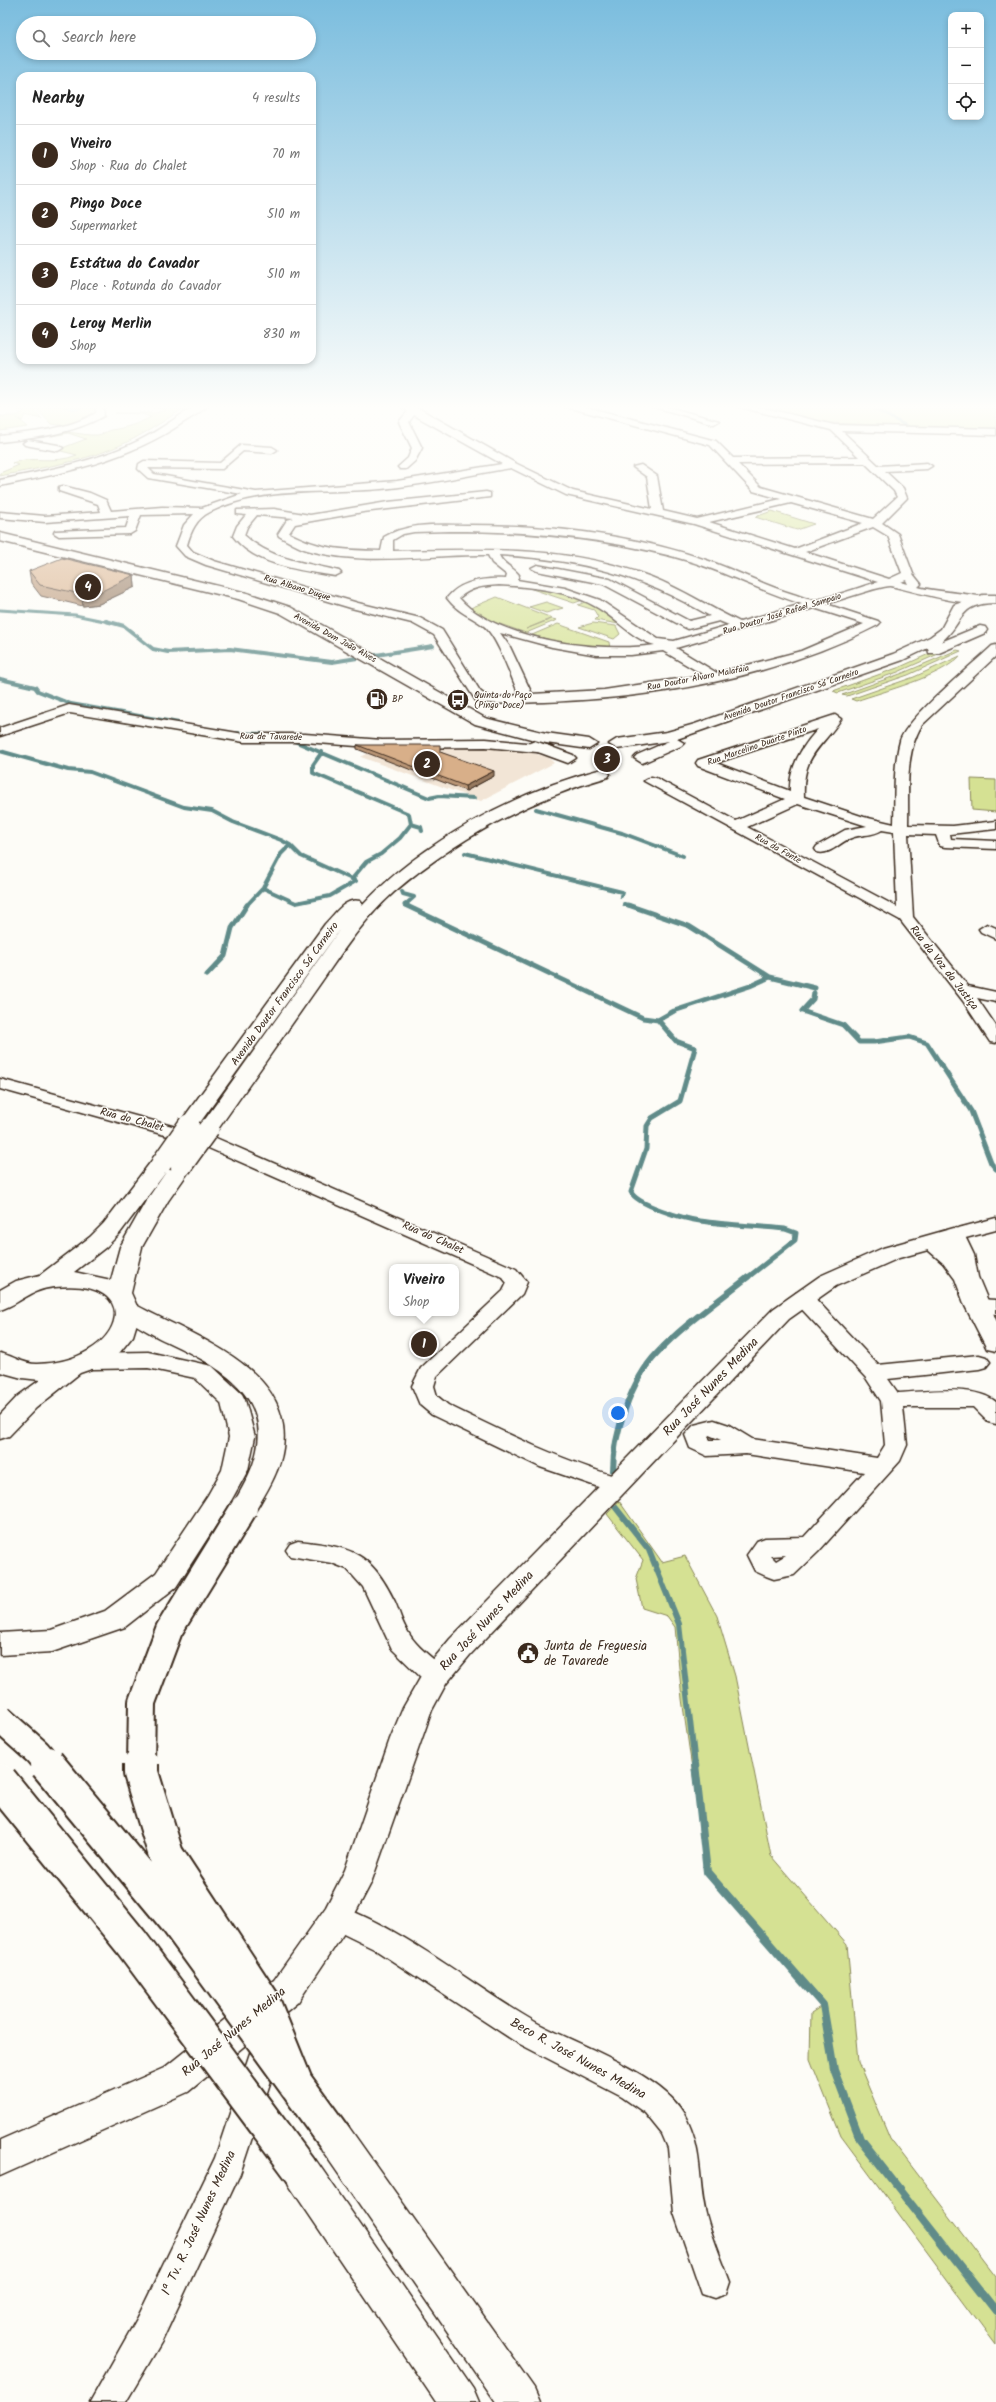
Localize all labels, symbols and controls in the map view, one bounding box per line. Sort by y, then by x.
map controls [948,12,984,120]
button: + [948,12,984,48]
search box [16,16,316,60]
text: Search here [62,26,136,50]
icon: search [30,27,52,49]
button: − [948,48,984,84]
button: locate [948,84,984,120]
text: Nearby [32,85,84,112]
text: 4 results [252,88,300,109]
text: Viveiro [70,132,112,156]
text: 1 [43,144,47,165]
text: 70 m [272,144,300,165]
text: Shop · Rua do Chalet [70,156,187,177]
text: Pingo Doce [70,192,142,216]
text: 2 [41,204,49,225]
text: 510 m [267,204,300,225]
text: Supermarket [70,216,137,237]
text: Estátua do Cavador [70,252,199,276]
text: 3 [41,264,49,285]
text: 510 m [267,264,300,285]
text: Place · Rotunda do Cavador [70,276,221,297]
text: Leroy Merlin [70,312,152,336]
text: 4 [41,324,49,345]
text: 830 m [263,324,300,345]
text: Shop [70,336,96,357]
street label: Rua Albano Duque [262,571,332,605]
pin: 4 [75,572,101,602]
street label: Rua Doutor José Rafael Sampaio [721,589,843,639]
street label: Avenida Dom João Alves [291,609,379,667]
street label: Rua Doutor Álvaro Malafaia [646,661,750,695]
street label: Avenida Doutor Francisco Sá Carneiro [721,665,861,725]
fuel station icon: BP [364,686,390,712]
bus stop icon: Quinta do Paço (Pingo Doce) [445,687,471,713]
place label: Quinta do Paço (Pingo Doce) [474,688,532,713]
place label: BP [392,692,404,707]
street label: Rua Marcelino Duarte Pinto [705,722,809,770]
street label: Rua de Tavarede [240,729,302,745]
pin: 3 [594,744,620,774]
pin: 2 [414,749,440,779]
street label: Rua da Fonte [752,830,804,868]
street label: Avenida Doutor Francisco Sá Carneiro [226,918,344,1070]
street label: Rua da Voz da Justiça [905,922,983,1014]
street label: Rua do Chalet [98,1103,167,1137]
street label: Rua do Chalet [399,1216,467,1260]
popup [389,1264,459,1316]
text: Viveiro [403,1268,445,1292]
text: Shop [403,1292,429,1313]
pin: 1 [411,1329,437,1359]
street label: Rua José Nunes Medina [658,1333,764,1441]
your location [608,1403,628,1423]
street label: Rua José Nunes Medina [435,1566,539,1676]
place label: Junta de Freguesia de Tavarede [544,1636,647,1672]
public building icon: Junta de Freguesia de Tavarede [515,1640,541,1666]
street label: Rua José Nunes Medina [177,1982,291,2082]
street label: Beco R. José Nunes Medina [506,2013,650,2105]
street label: 1ª Tv. R. José Nunes Medina [156,2147,242,2299]

